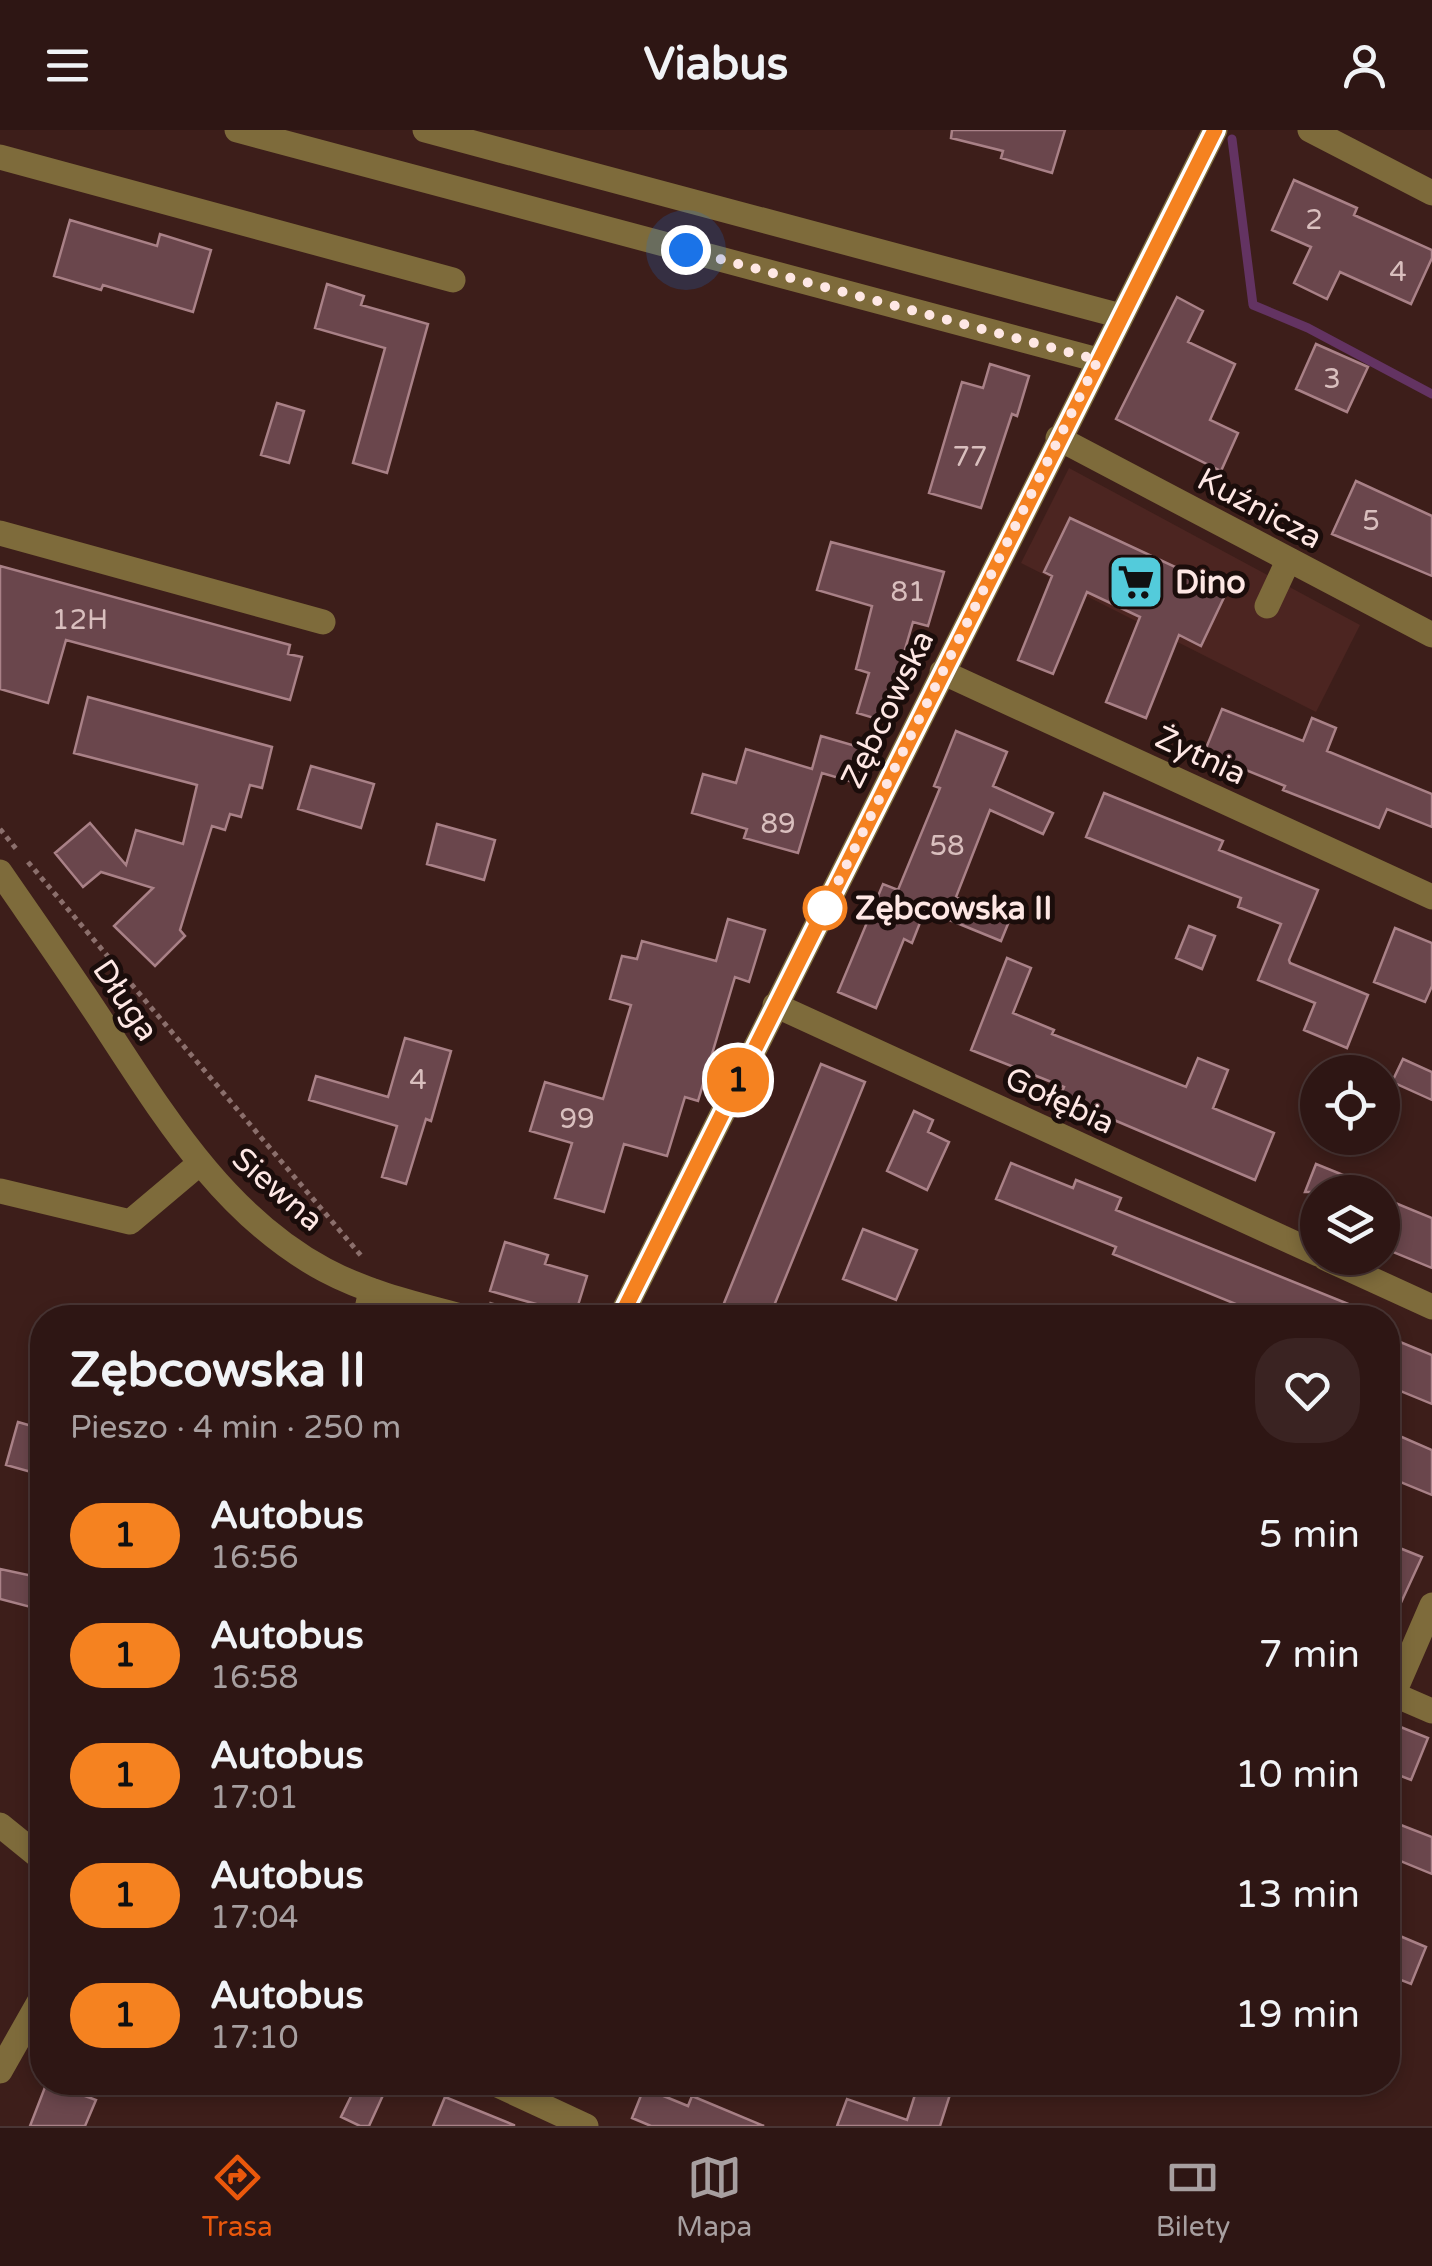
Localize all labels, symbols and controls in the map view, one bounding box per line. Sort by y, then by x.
icon: menu [40,38,95,93]
text: Viabus [644,38,788,92]
icon: person [1337,38,1392,93]
house number: 2 [1305,203,1323,237]
your location [661,225,711,275]
house number: 4 [1389,255,1407,289]
house number: 3 [1323,362,1341,396]
house number: 77 [952,440,988,474]
street label: Kuźnicza [1191,460,1328,557]
house number: 5 [1362,504,1380,538]
supermarket icon: Dino [1106,552,1166,612]
place label: Dino [1175,564,1246,602]
house number: 81 [890,575,926,609]
house number: 12H [52,603,108,637]
street label: Zębcowska [833,624,942,794]
street label: Żytnia [1149,718,1252,793]
house number: 89 [760,807,796,841]
house number: 58 [929,829,965,863]
marker: Zębcowska II [804,887,846,929]
place label: Zębcowska II [855,890,1052,928]
street label: Długa [84,953,166,1048]
line badge: 1 [706,1048,770,1112]
map controls [1300,1055,1400,1275]
button: locate [1300,1055,1400,1155]
text: 1 [727,1059,749,1101]
street label: Gołębia [999,1059,1120,1143]
house number: 4 [409,1063,427,1097]
house number: 99 [559,1102,595,1136]
street label: Siewna [224,1140,331,1240]
button: layers [1300,1175,1400,1275]
button: heart [1255,1338,1360,1443]
text: Zębcowska II [70,1342,366,1400]
text: Pieszo · 4 min · 250 m [70,1409,401,1447]
text: Autobus [210,1493,364,1539]
text: 5 min [1259,1512,1360,1558]
text: 1 [114,1514,136,1556]
text: 16:56 [210,1539,299,1577]
text: Autobus [210,1613,364,1659]
text: 7 min [1259,1632,1360,1678]
text: 1 [114,1634,136,1676]
text: 16:58 [210,1659,299,1697]
text: Autobus [210,1733,364,1779]
text: 10 min [1235,1752,1360,1798]
text: 1 [114,1754,136,1796]
text: 17:01 [210,1779,299,1817]
text: Autobus [210,1853,364,1899]
text: 13 min [1235,1872,1360,1918]
text: 1 [114,1874,136,1916]
text: 17:04 [210,1899,299,1937]
text: Autobus [210,1973,364,2019]
text: 19 min [1235,1992,1360,2038]
text: 1 [114,1994,136,2036]
text: 17:10 [210,2019,299,2057]
tab: Trasa [202,2150,273,2244]
tab: Mapa [676,2150,752,2244]
tab: Bilety [1156,2150,1230,2244]

